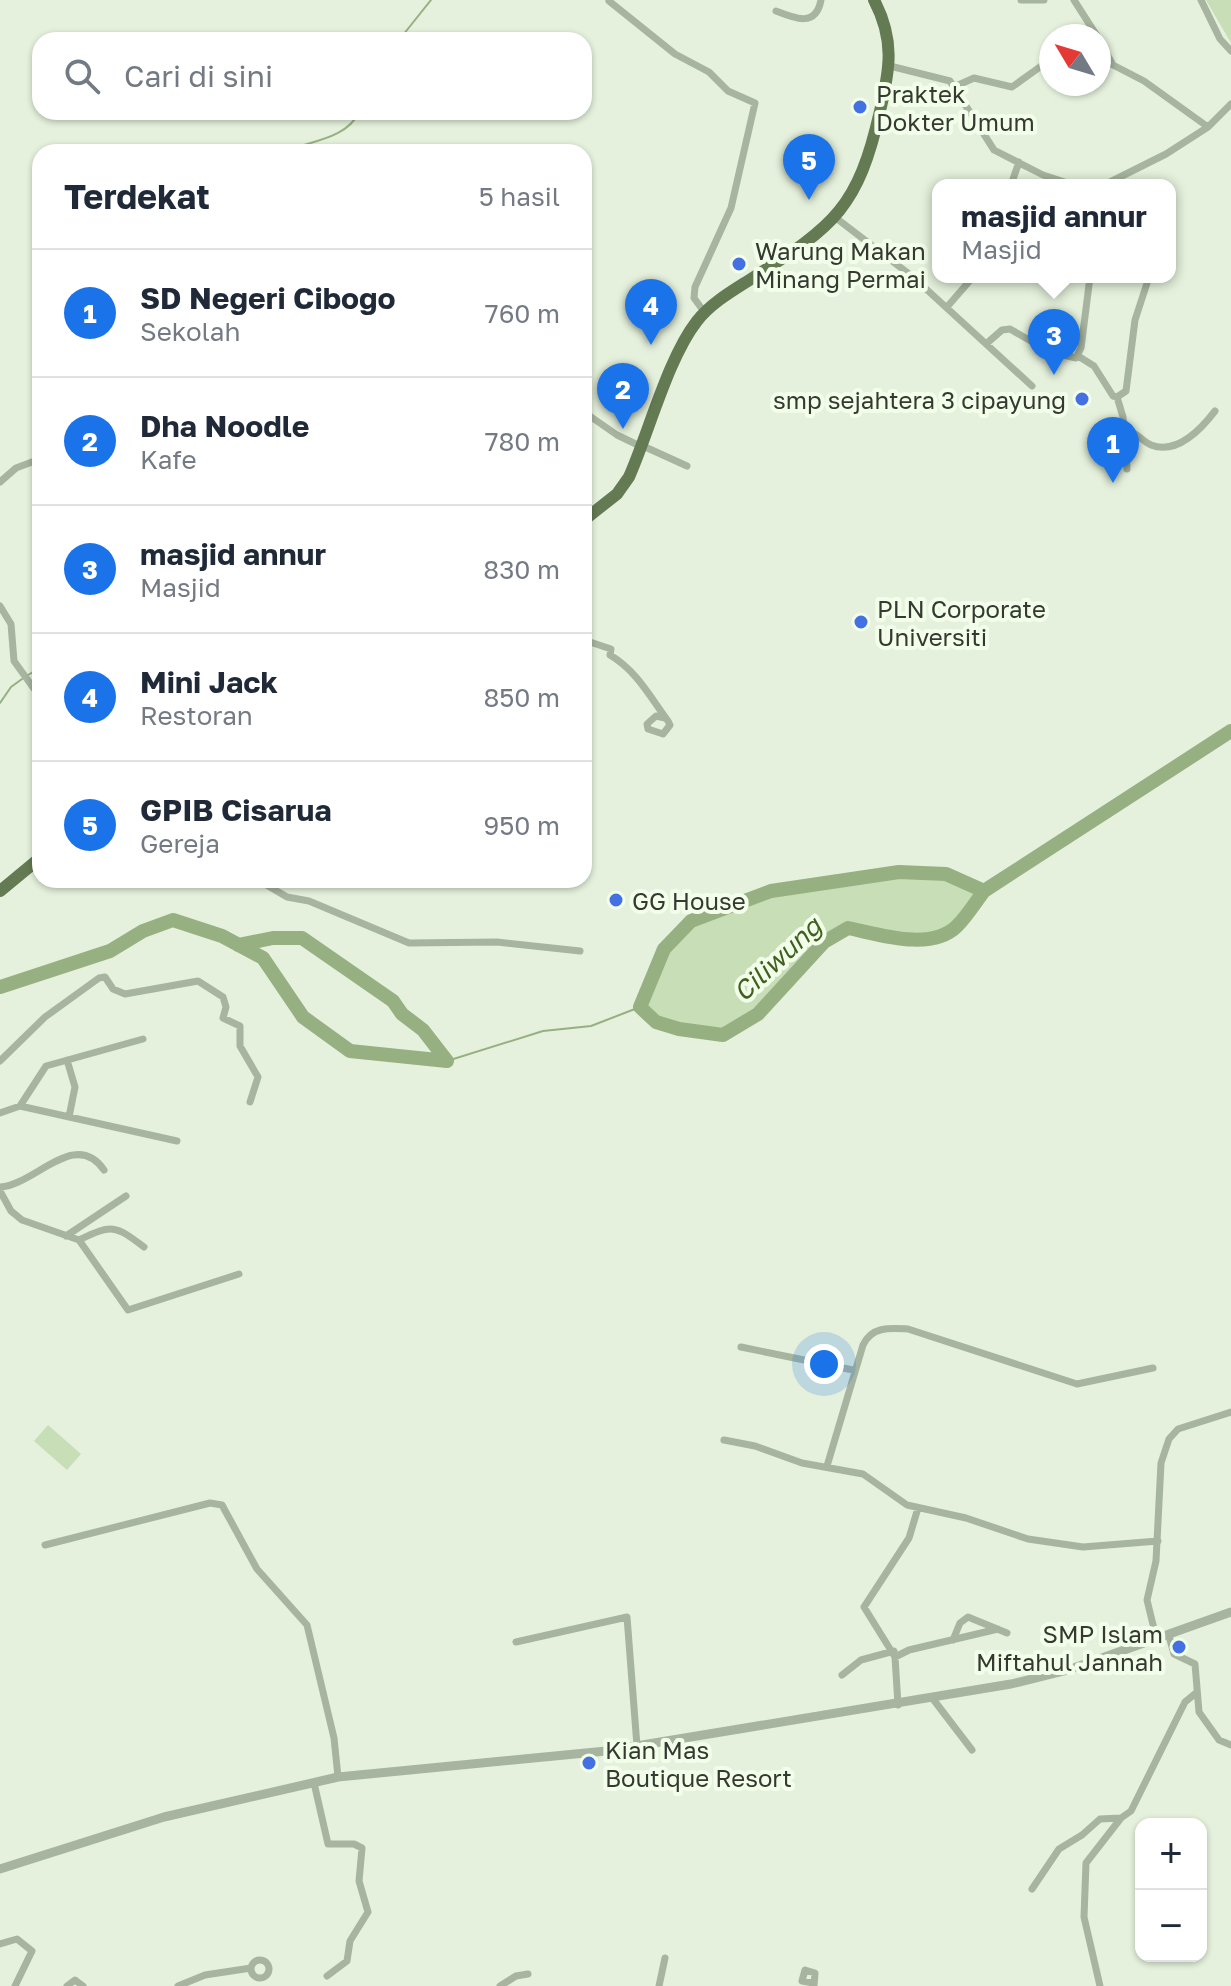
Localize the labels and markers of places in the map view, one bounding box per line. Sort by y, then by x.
place label: Praktek Dokter Umum [876,79,1035,136]
marker: Praktek Dokter Umum [851,98,869,116]
pin: 5 [783,134,835,200]
place label: Warung Makan Minang Permai [755,236,926,293]
marker: Warung Makan Minang Permai [730,255,748,273]
pin: 4 [625,279,677,345]
pin: 3 [1028,309,1080,375]
pin: 2 [597,363,649,429]
place label: smp sejahtera 3 cipayung [773,385,1066,414]
marker: smp sejahtera 3 cipayung [1073,390,1091,408]
pin: 1 [1087,417,1139,483]
place label: PLN Corporate Universiti [877,594,1046,651]
marker: PLN Corporate Universiti [852,613,870,631]
place label: GG House [632,886,746,915]
marker: GG House [607,891,625,909]
place label: SMP Islam Miftahul Jannah [976,1619,1163,1676]
marker: SMP Islam Miftahul Jannah [1170,1638,1188,1656]
place label: Kian Mas Boutique Resort [605,1735,792,1792]
marker: Kian Mas Boutique Resort [580,1754,598,1772]

